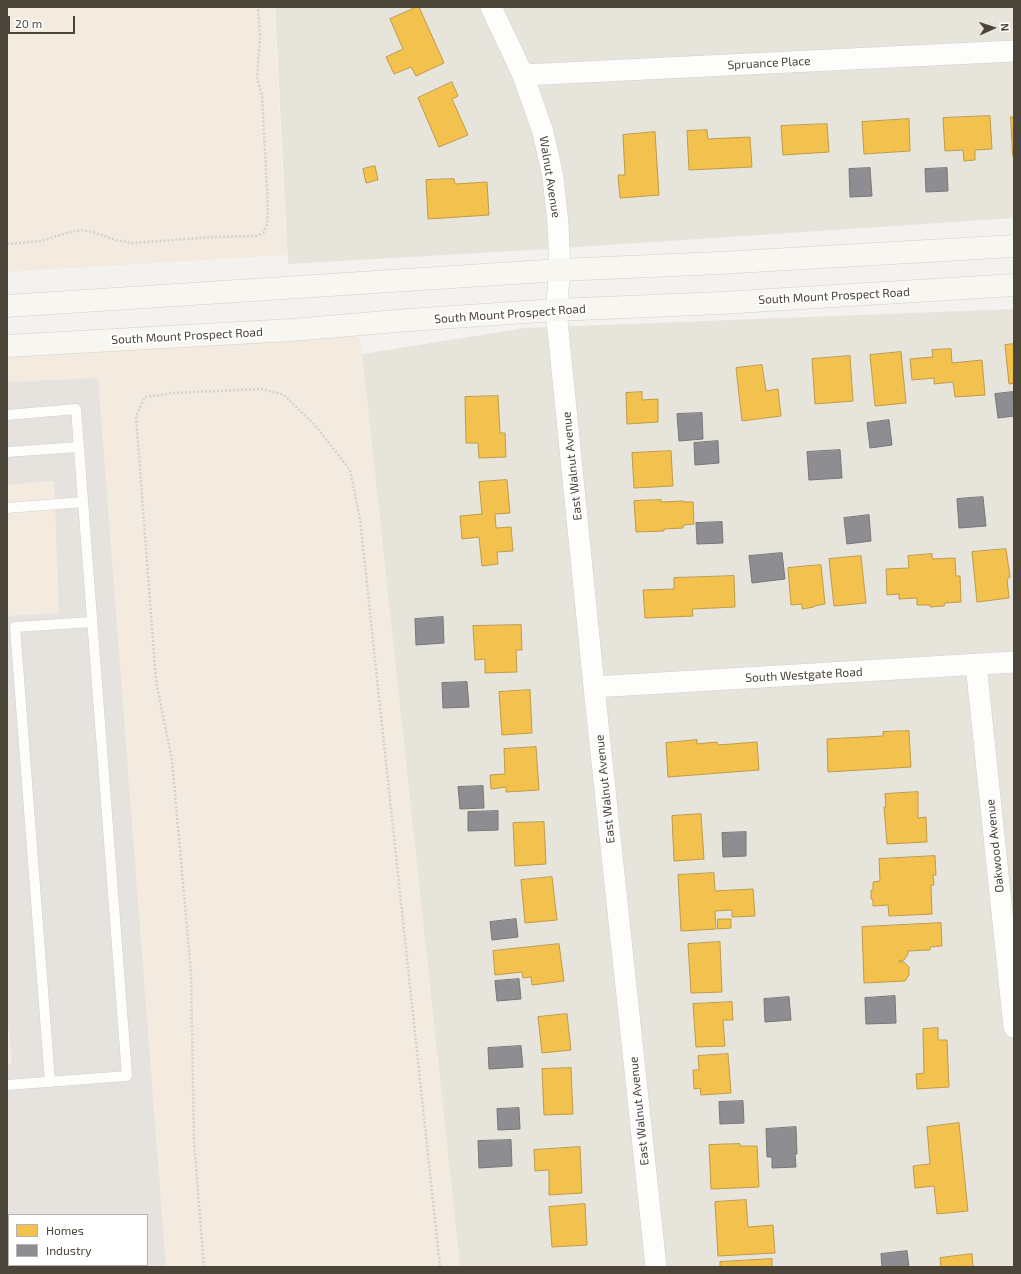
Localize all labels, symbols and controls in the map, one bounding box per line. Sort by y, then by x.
scale bar [10,8,77,34]
north arrow [973,8,1013,48]
text: 20 m [15,16,42,30]
text: N [999,23,1012,32]
street label: Spruance Place [727,54,811,72]
street label: Walnut Avenue [536,135,564,219]
street label: South Mount Prospect Road [758,285,910,307]
street label: South Mount Prospect Road [434,302,586,326]
street label: South Mount Prospect Road [111,325,263,347]
street label: East Walnut Avenue [559,411,585,521]
street label: South Westgate Road [745,665,863,685]
street label: East Walnut Avenue [592,734,618,844]
street label: Oakwood Avenue [983,799,1007,893]
street label: East Walnut Avenue [626,1056,652,1166]
legend [8,1214,148,1266]
text: Homes [46,1223,84,1237]
text: Industry [46,1243,92,1257]

